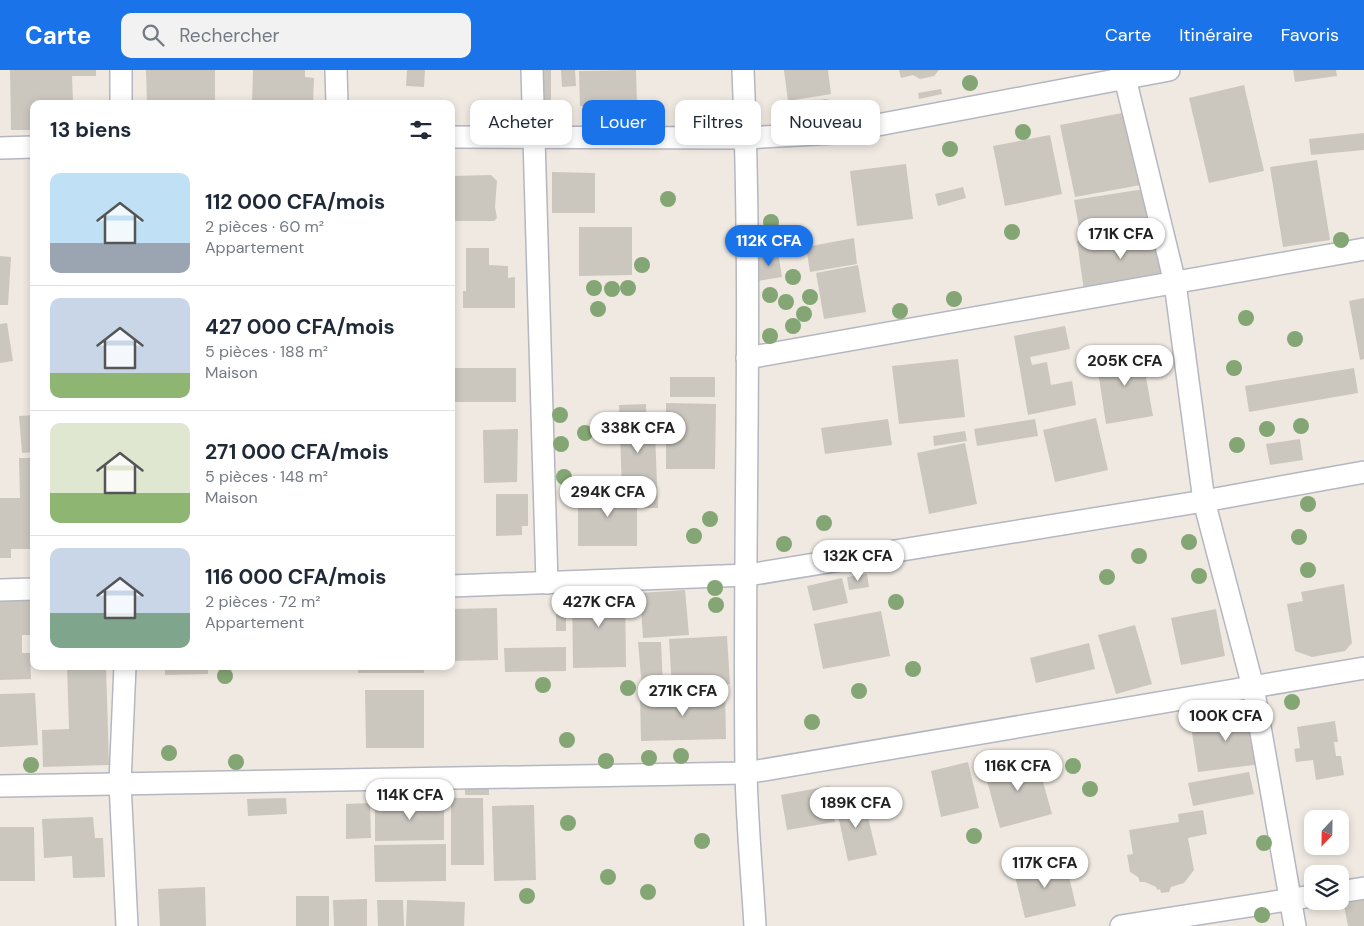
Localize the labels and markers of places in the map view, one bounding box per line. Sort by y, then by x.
pin: 171K CFA [1069,218,1173,260]
pin: 112K CFA [717,224,821,267]
pin: 205K CFA [1073,344,1177,387]
pin: 338K CFA [586,412,690,454]
pin: 294K CFA [556,476,660,518]
pin: 132K CFA [806,540,910,582]
pin: 427K CFA [547,586,651,628]
pin: 271K CFA [631,674,735,717]
pin: 100K CFA [1174,700,1278,742]
pin: 116K CFA [966,750,1070,792]
pin: 114K CFA [358,778,462,821]
pin: 189K CFA [804,786,908,829]
pin: 117K CFA [993,846,1097,889]

